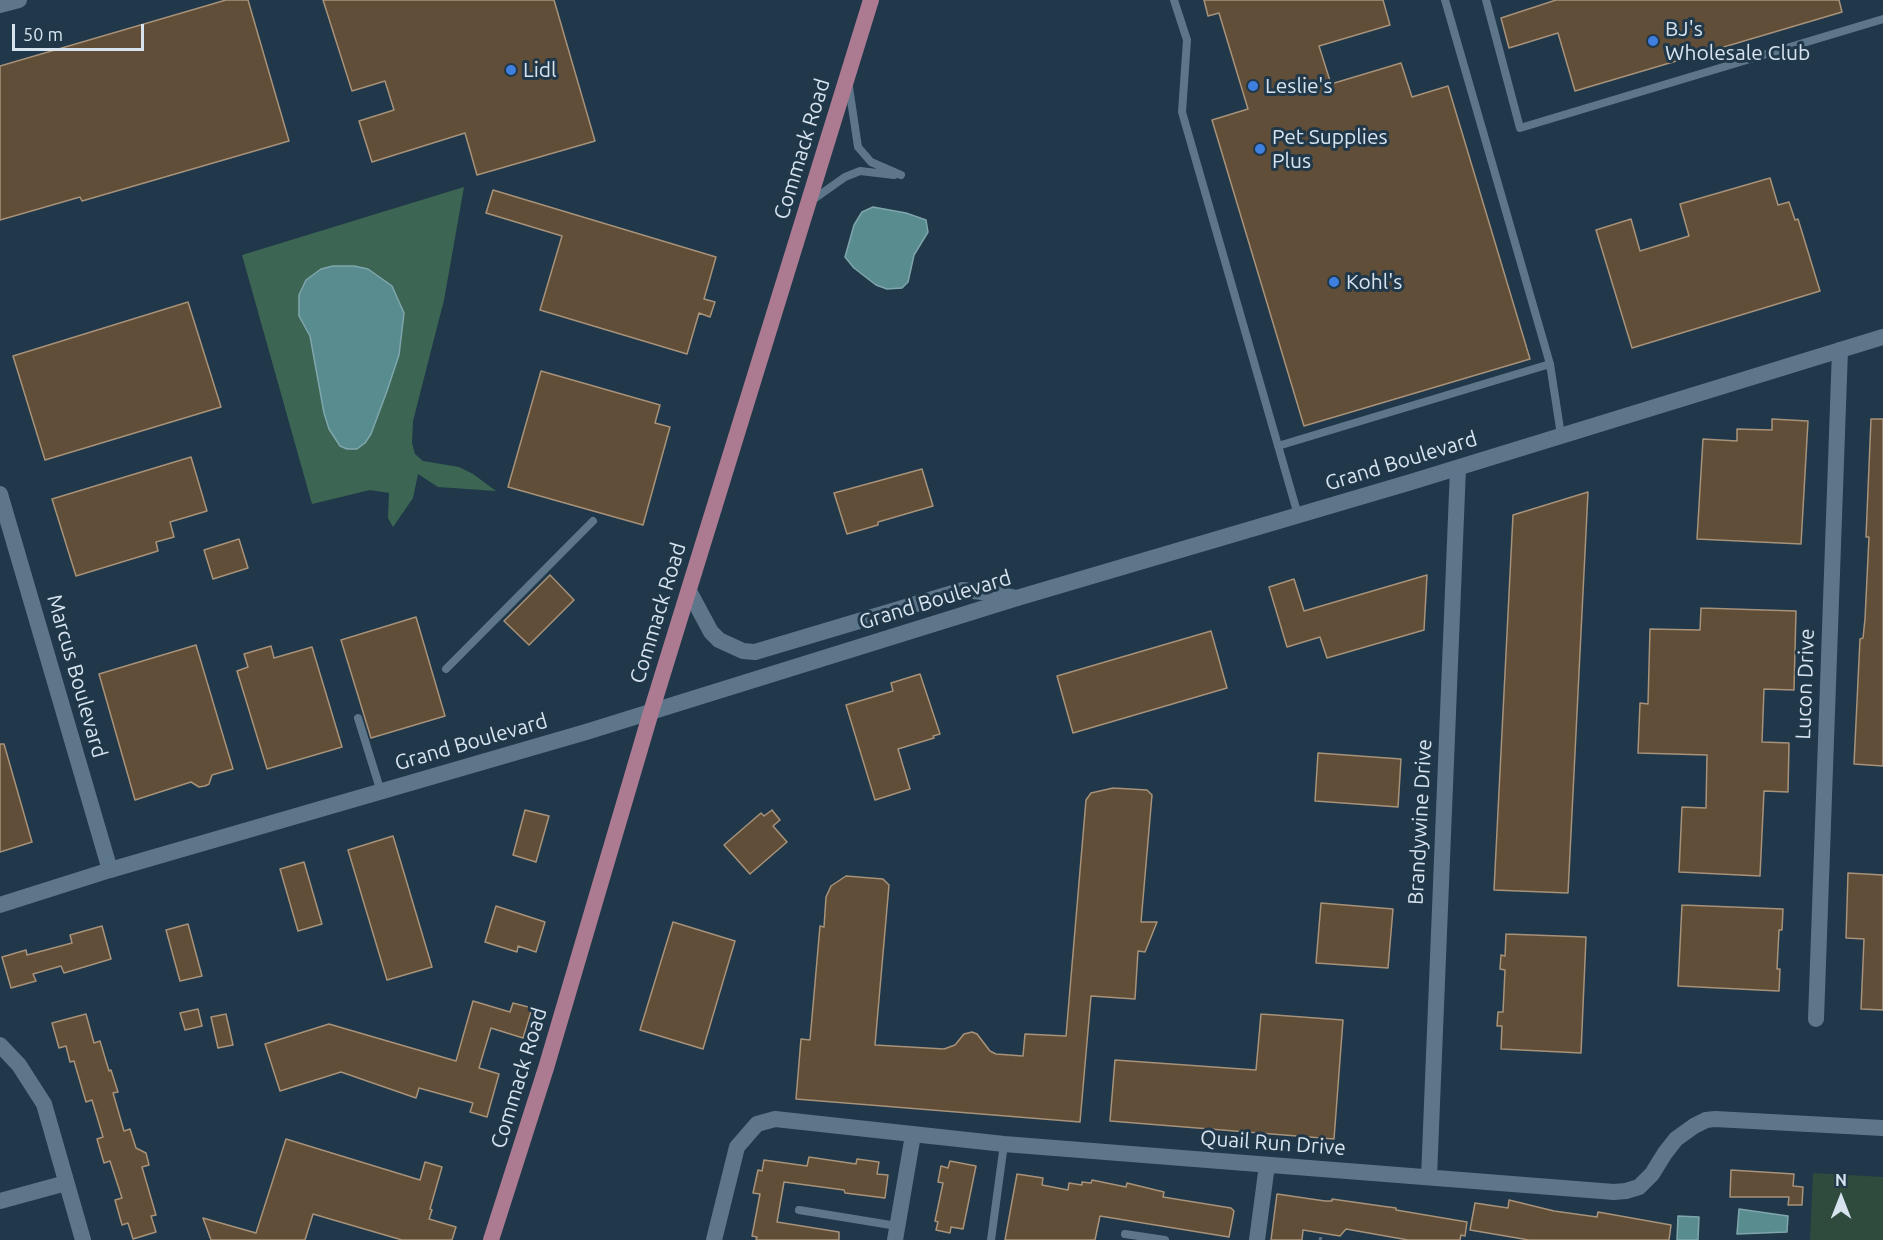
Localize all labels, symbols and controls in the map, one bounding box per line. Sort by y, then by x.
scale bar [15,12,147,50]
place label: BJ's Wholesale Club [1665,16,1810,66]
text: 50 m [23,24,63,44]
marker: BJ's Wholesale Club [1646,34,1660,48]
place label: Lidl [523,57,557,83]
marker: Lidl [504,63,518,77]
place label: Leslie's [1265,73,1332,99]
street label: Commack Road [769,76,835,222]
marker: Leslie's [1246,79,1260,93]
place label: Pet Supplies Plus [1272,124,1388,174]
marker: Pet Supplies Plus [1253,142,1267,156]
place label: Kohl's [1346,269,1402,295]
marker: Kohl's [1327,275,1341,289]
street label: Grand Boulevard [1322,426,1480,496]
street label: Commack Road [625,540,691,686]
street label: Grand Boulevard [856,565,1014,635]
street label: Marcus Boulevard [42,591,112,761]
street label: Lucon Drive [1790,628,1820,740]
street label: Grand Boulevard [392,708,550,776]
street label: Brandywine Drive [1403,738,1437,906]
street label: Commack Road [486,1005,552,1151]
street label: Quail Run Drive [1199,1125,1347,1161]
north arrow [1811,1168,1871,1228]
text: N [1835,1171,1847,1189]

